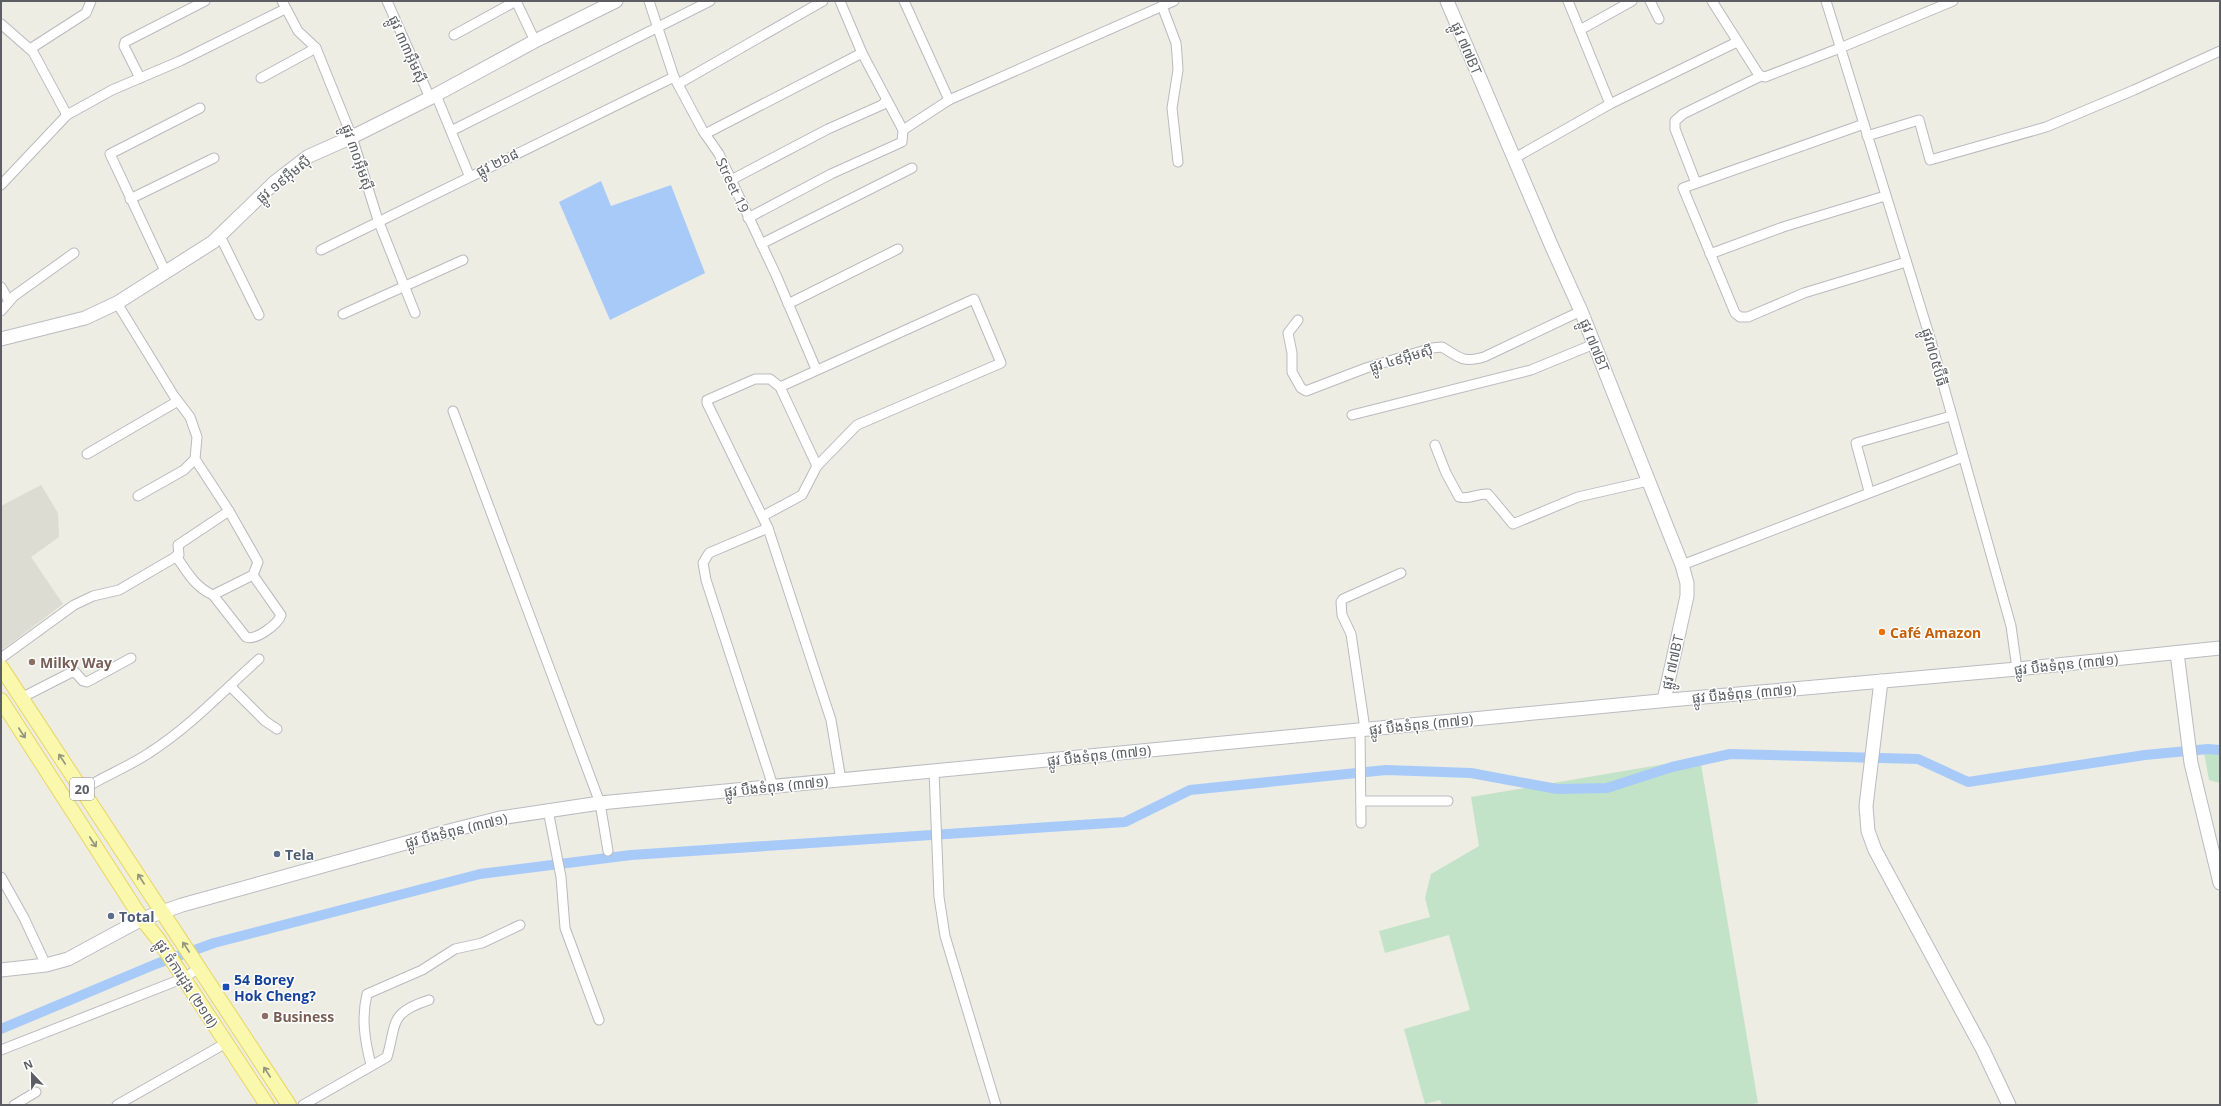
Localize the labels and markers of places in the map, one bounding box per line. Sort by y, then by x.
place label: Café Amazon [1890,623,1981,642]
marker: Café Amazon [1877,627,1887,637]
place label: Milky Way [40,653,112,672]
marker: Milky Way [27,657,37,667]
place label: Tela [285,845,314,864]
marker: Tela [272,849,282,859]
place label: Total [119,907,155,926]
marker: Total [106,911,116,921]
place label: 54 Borey Hok Cheng? [234,970,316,1005]
marker: 54 Borey Hok Cheng? [221,982,231,992]
place label: Business [273,1007,334,1026]
marker: Business [260,1011,270,1021]

